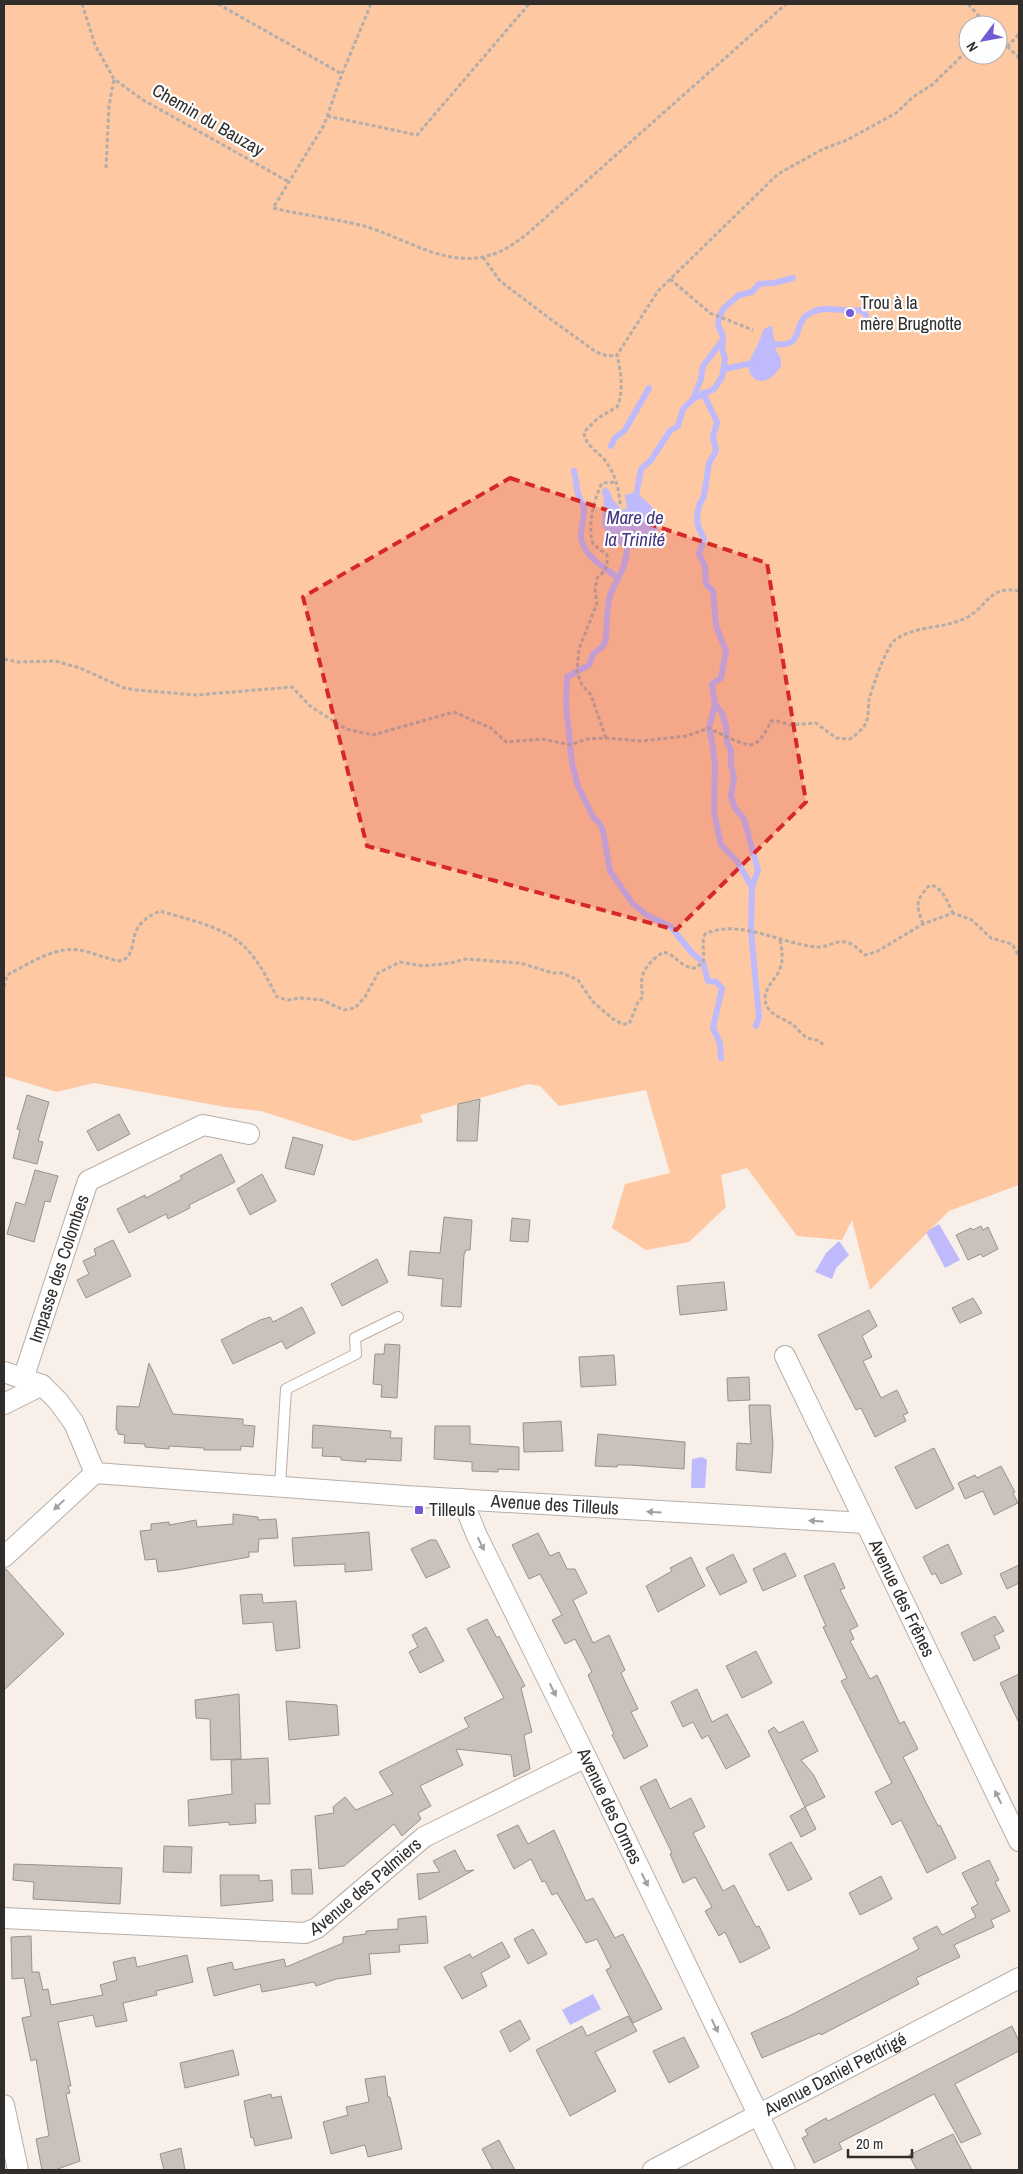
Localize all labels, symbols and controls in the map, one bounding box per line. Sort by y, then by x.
north arrow [958,15,1008,65]
text: N [962,39,982,55]
street label: Chemin du Bauzay [148,77,269,162]
place label: Trou à la mère Brugnotte [860,290,962,336]
marker: Trou à la mère Brugnotte [844,307,856,319]
water label: Mare de la Trinité [605,504,665,552]
street label: Impasse des Colombes [23,1191,95,1346]
street label: Avenue des Tilleuls [489,1488,620,1521]
place label: Tilleuls [429,1497,475,1522]
one-way arrow [53,1499,65,1511]
marker: Tilleuls [413,1504,425,1516]
one-way arrow [646,1507,662,1515]
one-way arrow [808,1516,824,1524]
street label: Avenue des Frênes [863,1534,941,1661]
one-way arrow [477,1537,485,1551]
one-way arrow [549,1682,557,1697]
street label: Avenue des Ormes [571,1743,649,1868]
one-way arrow [994,1790,1002,1804]
street label: Avenue des Palmiers [305,1831,427,1942]
one-way arrow [641,1873,649,1887]
one-way arrow [711,2019,720,2034]
street label: Avenue Daniel Perdrigé [759,2026,911,2122]
scale bar [848,2126,912,2158]
text: 20 m [856,2133,883,2154]

